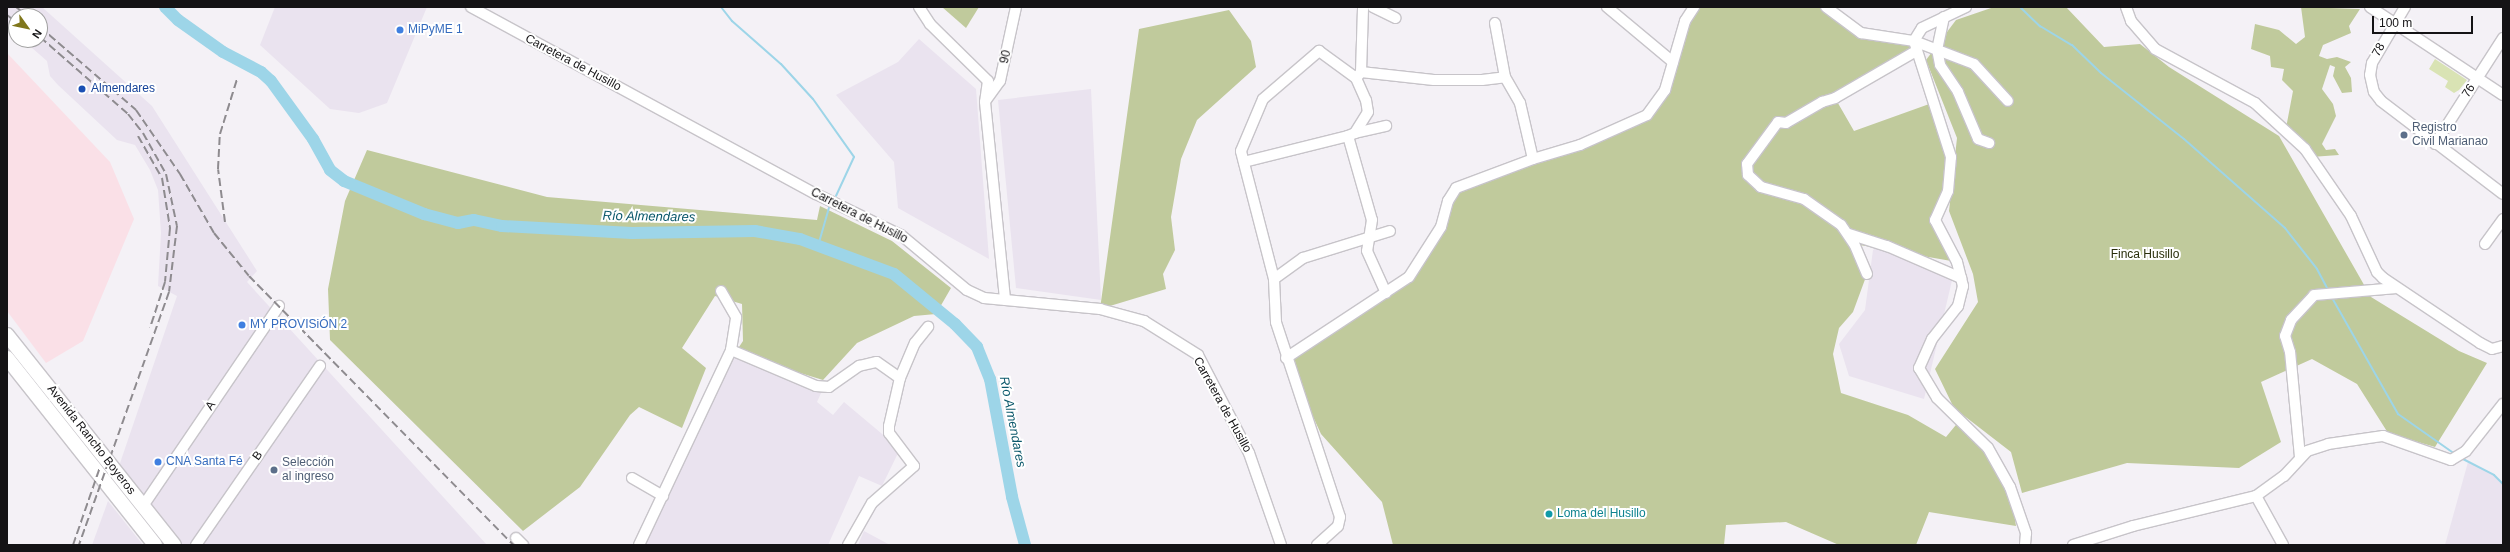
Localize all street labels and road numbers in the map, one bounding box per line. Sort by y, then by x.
street label: Carretera de Husillo [523,32,623,94]
street label: 78 [2369,41,2389,59]
street label: 90 [997,49,1015,65]
street label: 76 [2459,81,2479,101]
street label: Carretera de Husillo [808,185,910,247]
street label: Carretera de Husillo [1190,355,1254,455]
street label: Avenida Rancho Boyeros [44,382,138,498]
street label: A [203,399,219,413]
street label: B [250,449,266,463]

